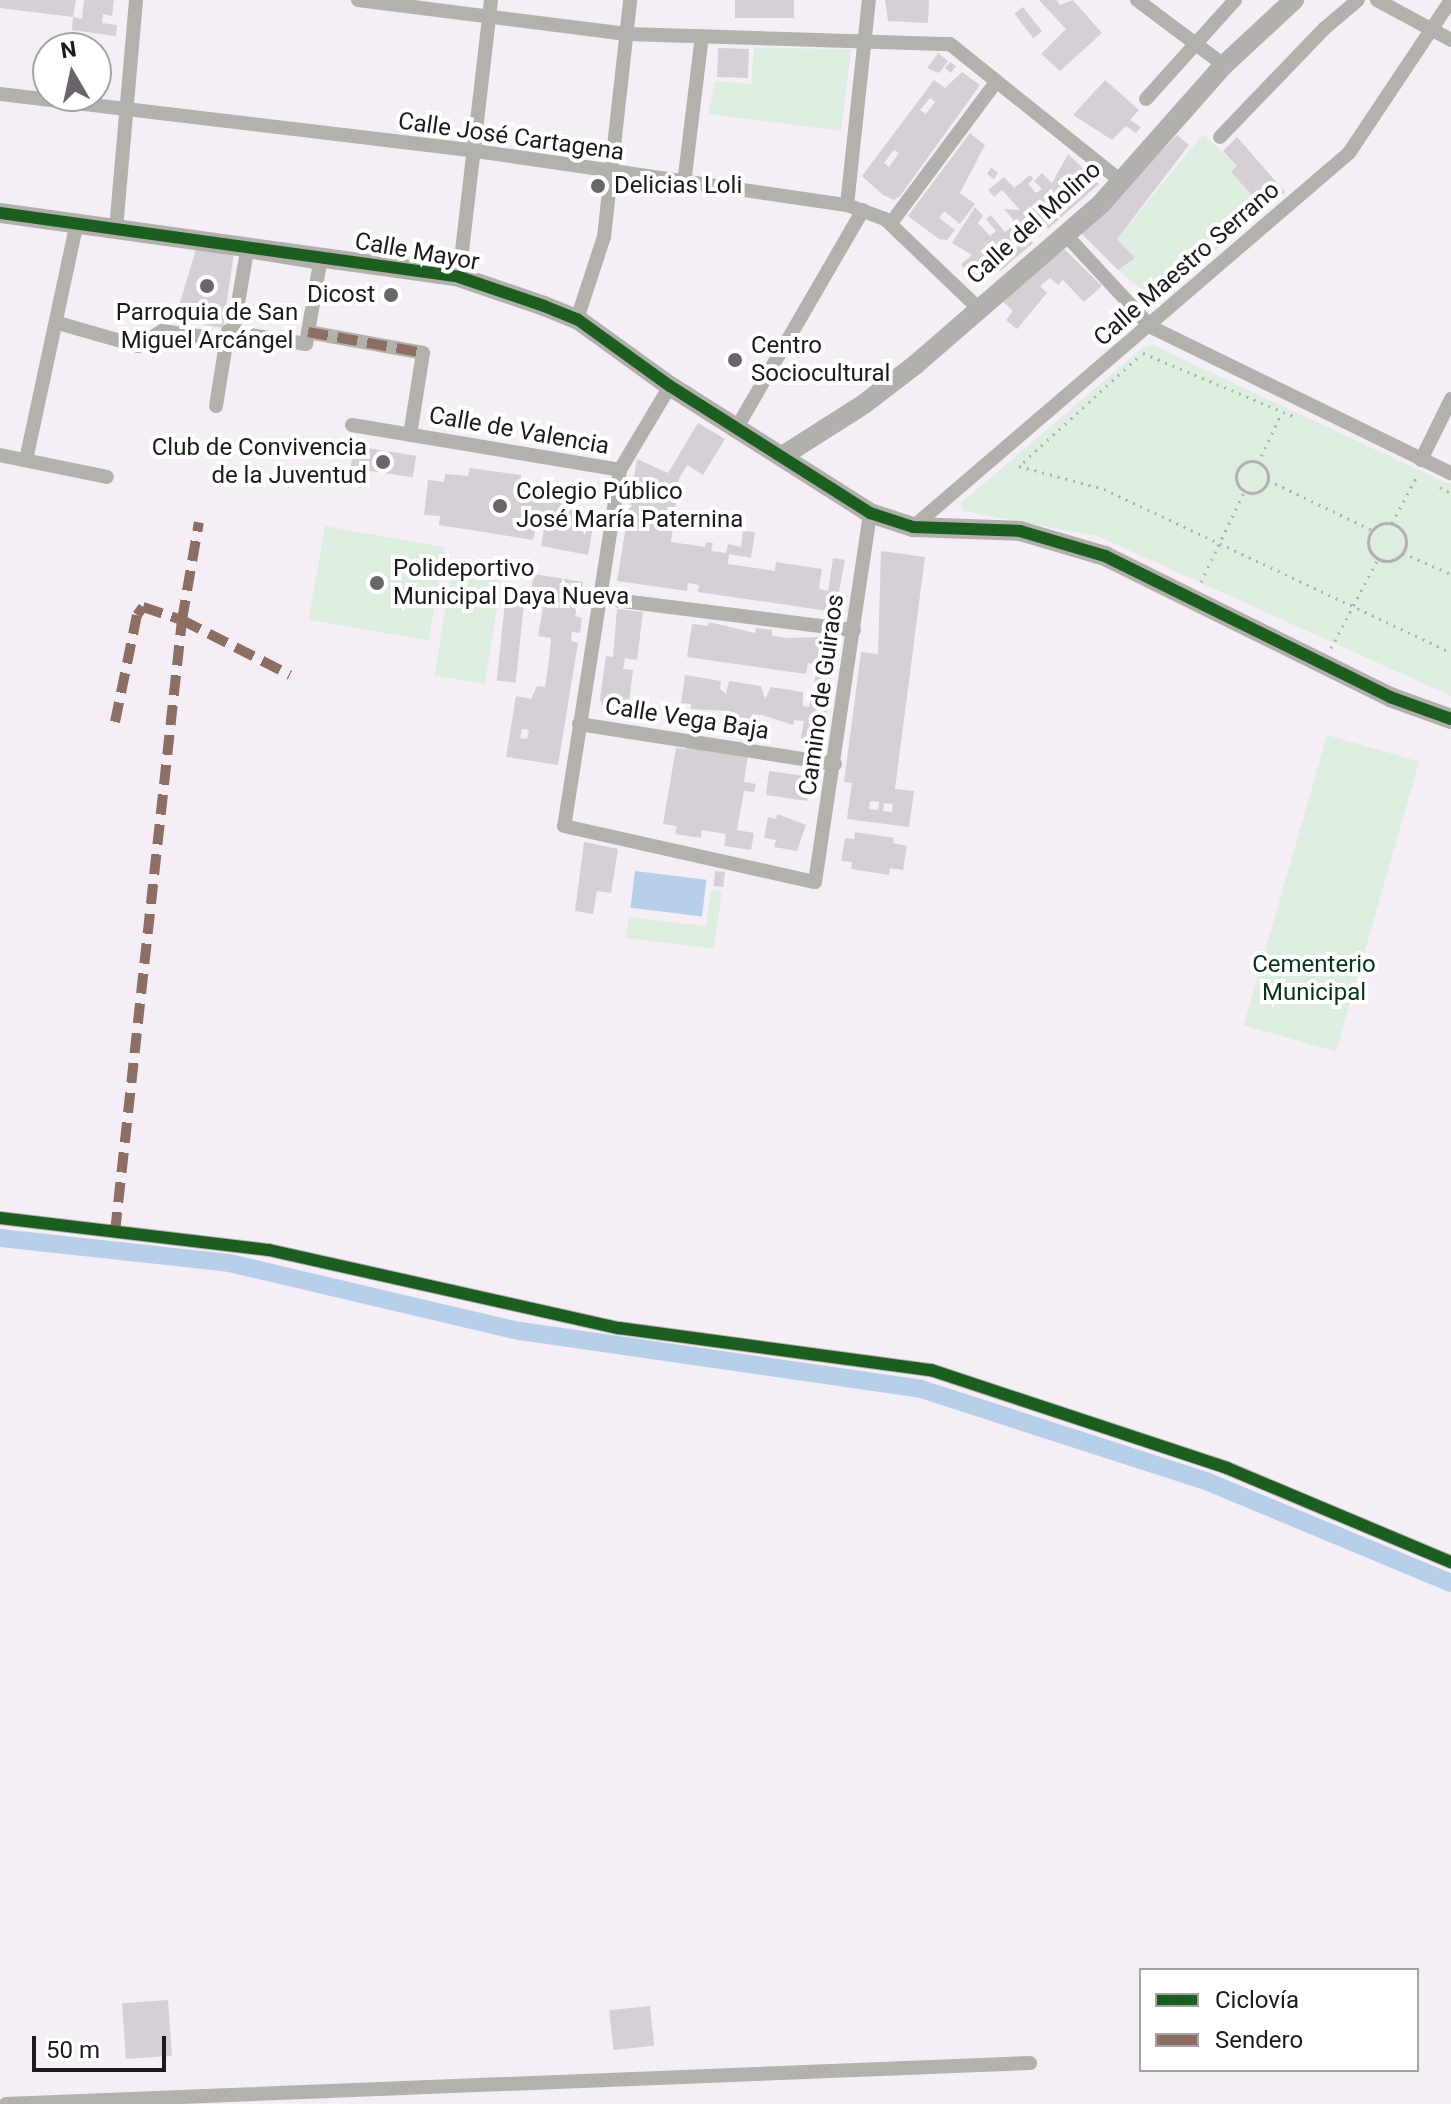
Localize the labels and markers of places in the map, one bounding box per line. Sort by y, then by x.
place label: Delicias Loli [614,172,742,200]
marker: Delicias Loli [589,177,607,195]
marker: Parroquia de San Miguel Arcángel [198,277,216,295]
place label: Dicost [307,281,375,309]
marker: Dicost [382,286,400,304]
place label: Parroquia de San Miguel Arcángel [116,299,298,355]
place label: Centro Sociocultural [751,332,890,388]
marker: Centro Sociocultural [726,351,744,369]
place label: Club de Convivencia de la Juventud [152,434,367,490]
marker: Club de Convivencia de la Juventud [374,453,392,471]
place label: Colegio Público José María Paternina [516,478,743,534]
marker: Colegio Público José María Paternina [491,497,509,515]
place label: Polideportivo Municipal Daya Nueva [393,555,629,611]
marker: Polideportivo Municipal Daya Nueva [368,574,386,592]

